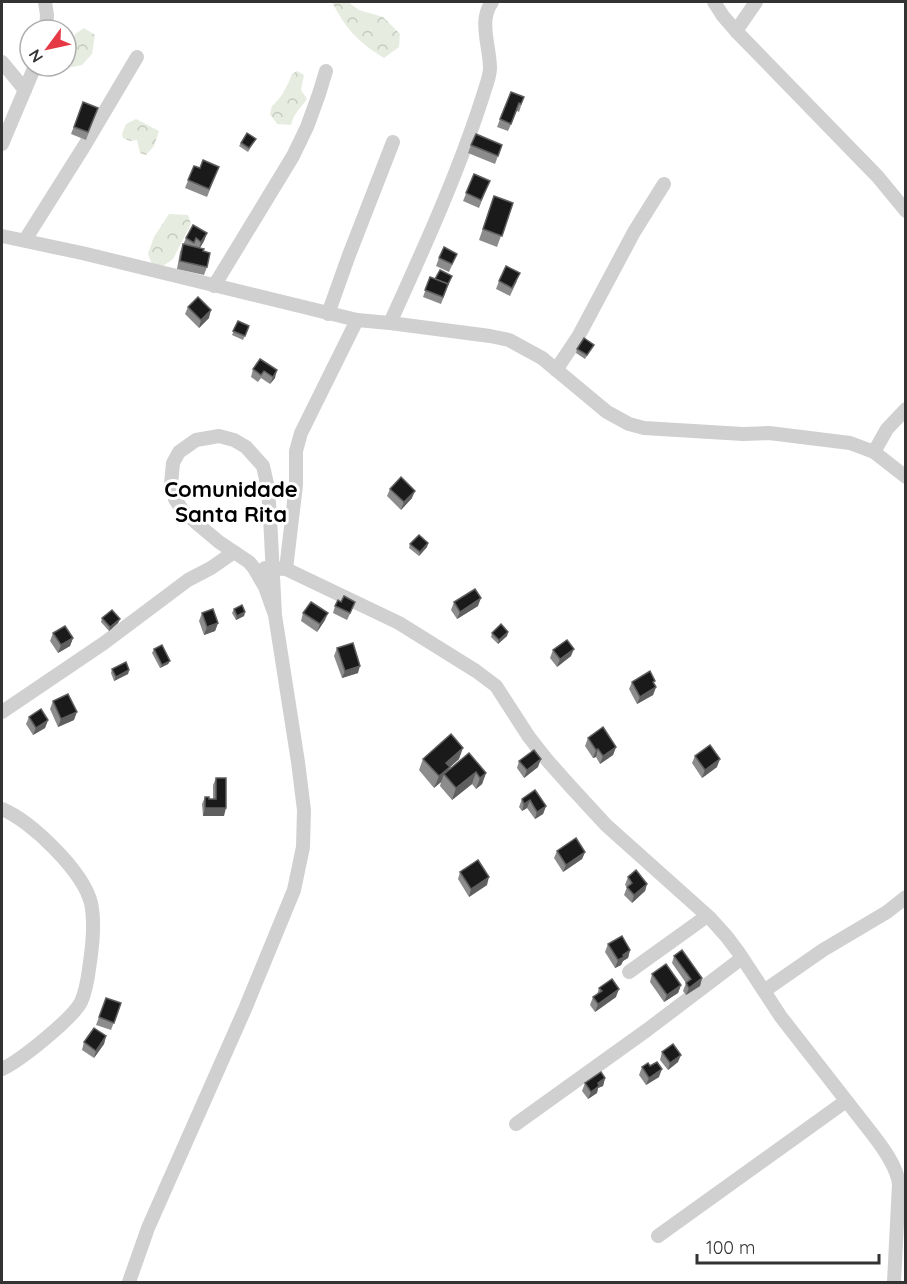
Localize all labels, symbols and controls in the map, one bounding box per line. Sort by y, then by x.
north arrow [18,18,78,78]
text: N [24,46,47,67]
district label: Comunidade Santa Rita [164,475,298,528]
scale bar [697,1227,878,1265]
text: 100 m [706,1236,755,1259]

